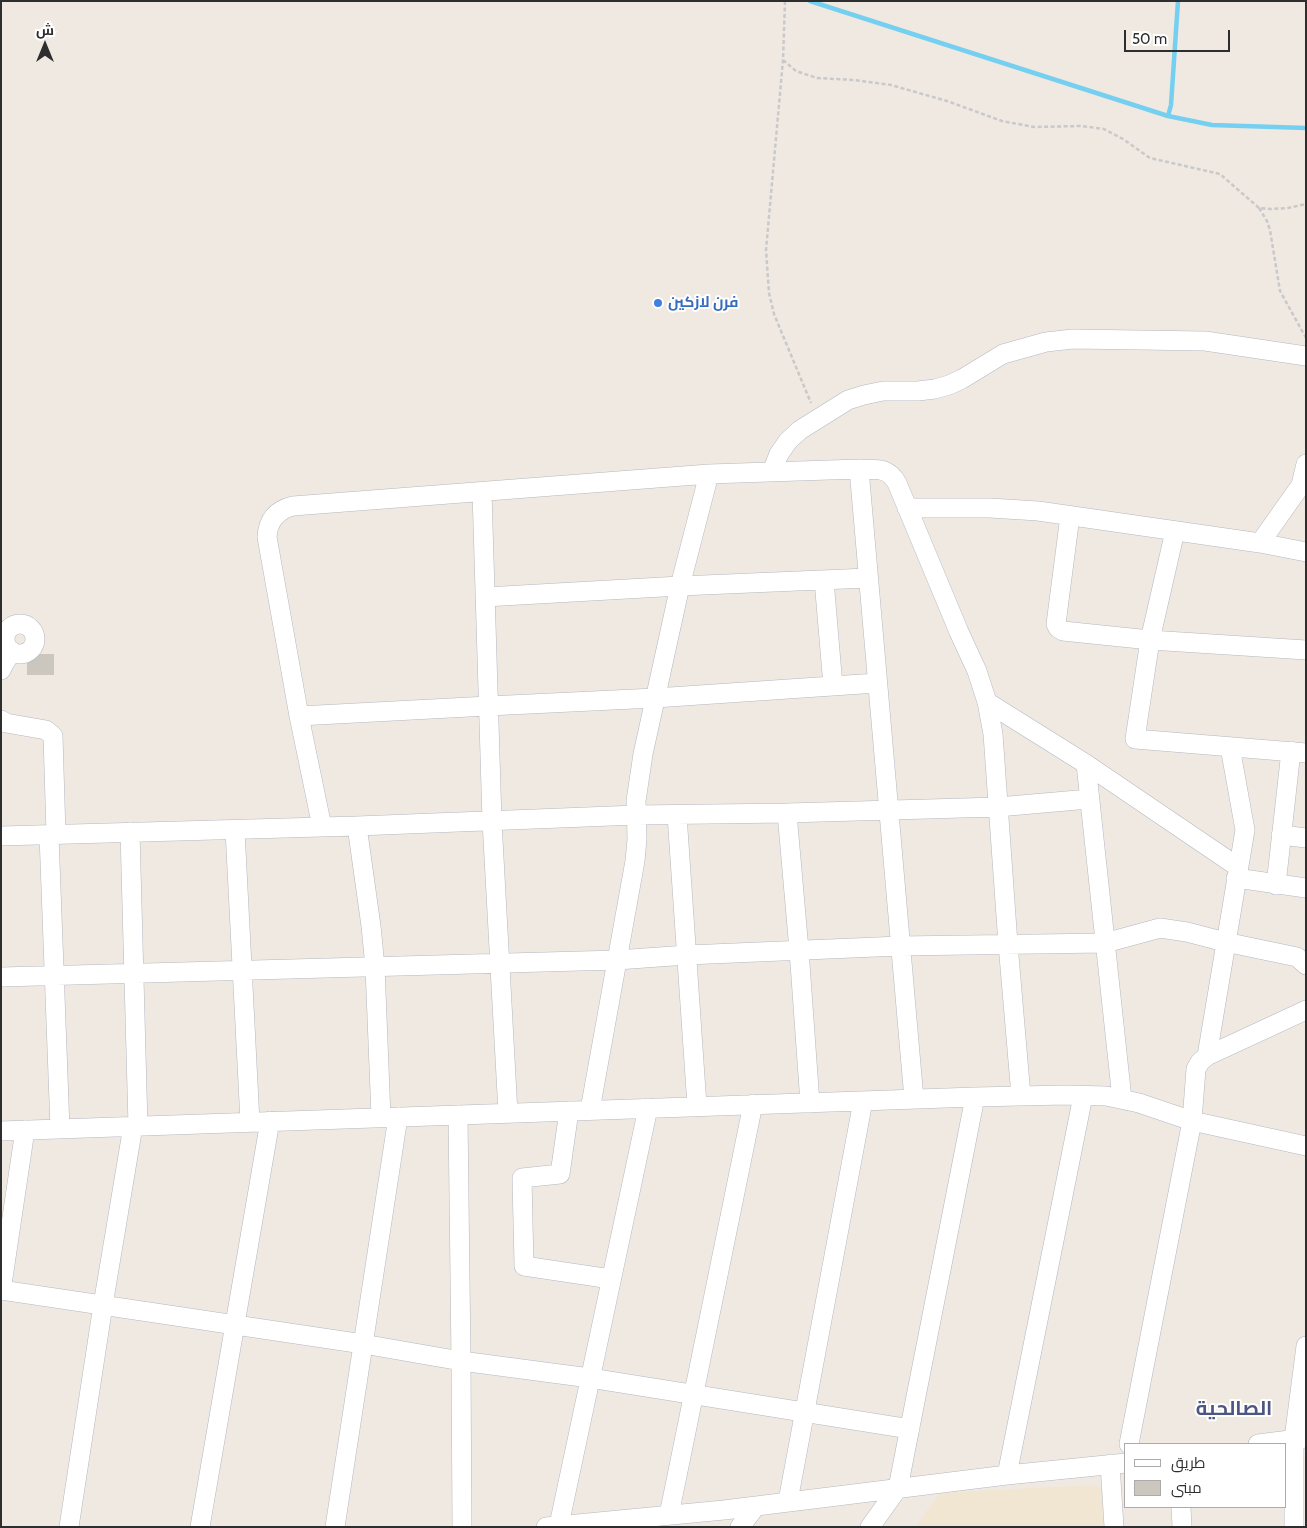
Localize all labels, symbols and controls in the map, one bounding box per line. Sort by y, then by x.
north arrow [20,20,70,70]
scale bar [1127,20,1233,52]
text: ش [36,21,54,39]
text: 50 m [1132,30,1167,48]
place label: فرن لازكين [668,294,738,312]
marker: فرن لازكين [652,297,664,309]
district label: الصالحية [1196,1397,1272,1421]
legend [1124,1443,1287,1508]
text: طريق [1171,1454,1205,1472]
text: مبنى [1171,1479,1202,1497]

